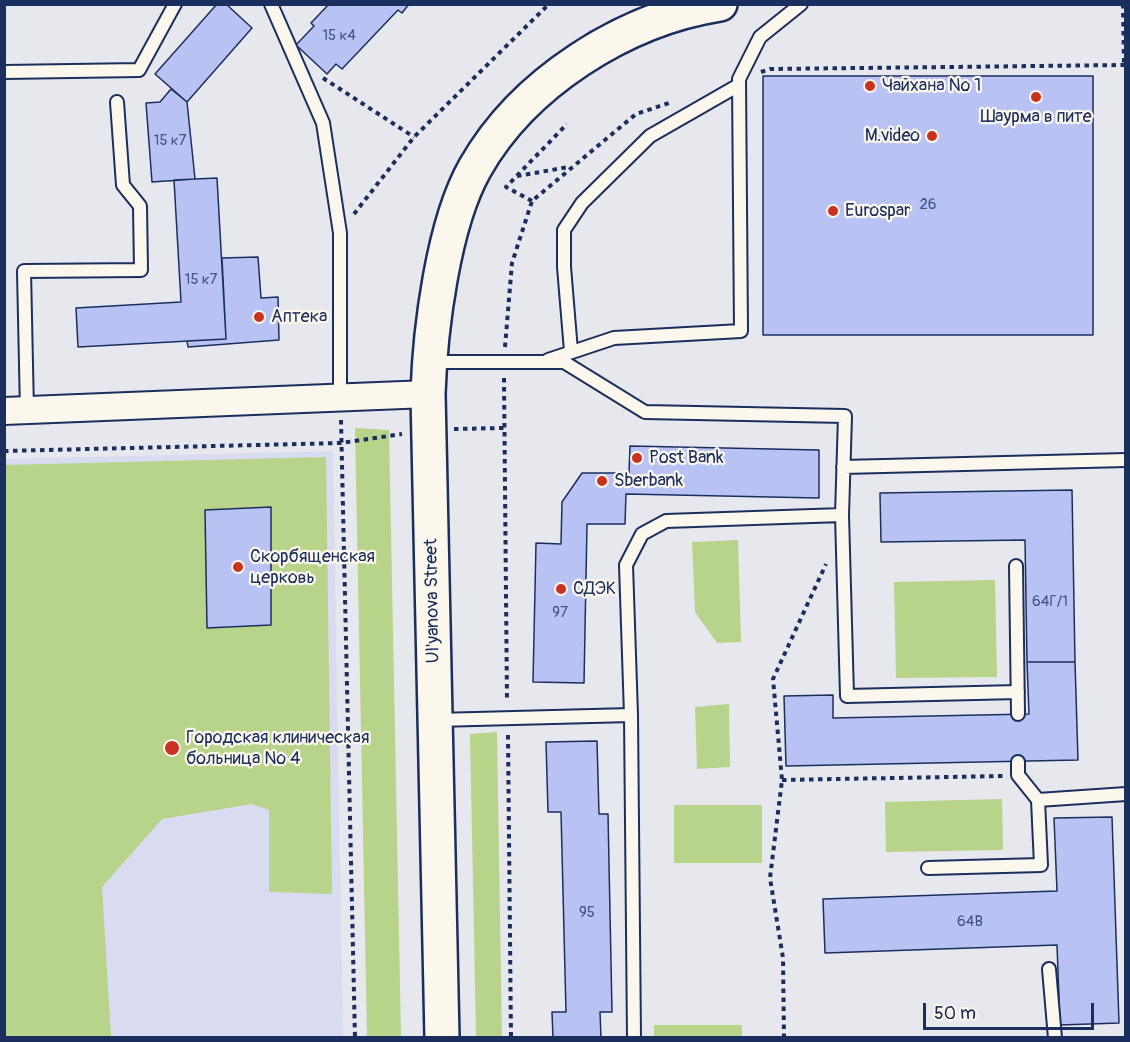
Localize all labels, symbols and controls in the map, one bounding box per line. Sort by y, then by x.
house number: 15 к4 [322,27,356,45]
place label: Чайхана № 1 [882,75,981,97]
marker: Чайхана № 1 [863,79,877,93]
marker: Шаурма в пите [1029,90,1043,104]
place label: Шаурма в пите [980,106,1092,128]
place label: M.video [865,125,920,147]
marker: M.video [925,129,939,143]
house number: 15 к7 [154,132,186,150]
house number: 26 [919,196,937,214]
place label: Eurospar [845,200,910,222]
marker: Eurospar [826,204,840,218]
house number: 15 к7 [185,271,217,289]
place label: Аптека [271,306,327,328]
marker: Аптека [252,310,266,324]
place label: Post Bank [649,447,724,469]
marker: Post Bank [630,451,644,465]
place label: Sberbank [614,470,683,492]
marker: Sberbank [595,474,609,488]
street label: Ul'yanova Street [421,538,445,664]
place label: Скорбященская церковь [250,546,375,588]
marker: Скорбященская церковь [231,560,245,574]
place label: СДЭК [573,578,616,600]
marker: СДЭК [554,582,568,596]
house number: 64Г/1 [1032,593,1068,611]
house number: 97 [552,604,568,622]
place label: Городская клиническая больница № 4 [186,727,369,770]
marker: Городская клиническая больница № 4 [163,739,181,757]
house number: 95 [579,904,595,922]
house number: 64В [957,913,983,931]
scale bar [926,991,1097,1029]
text: 50 m [934,1002,976,1025]

